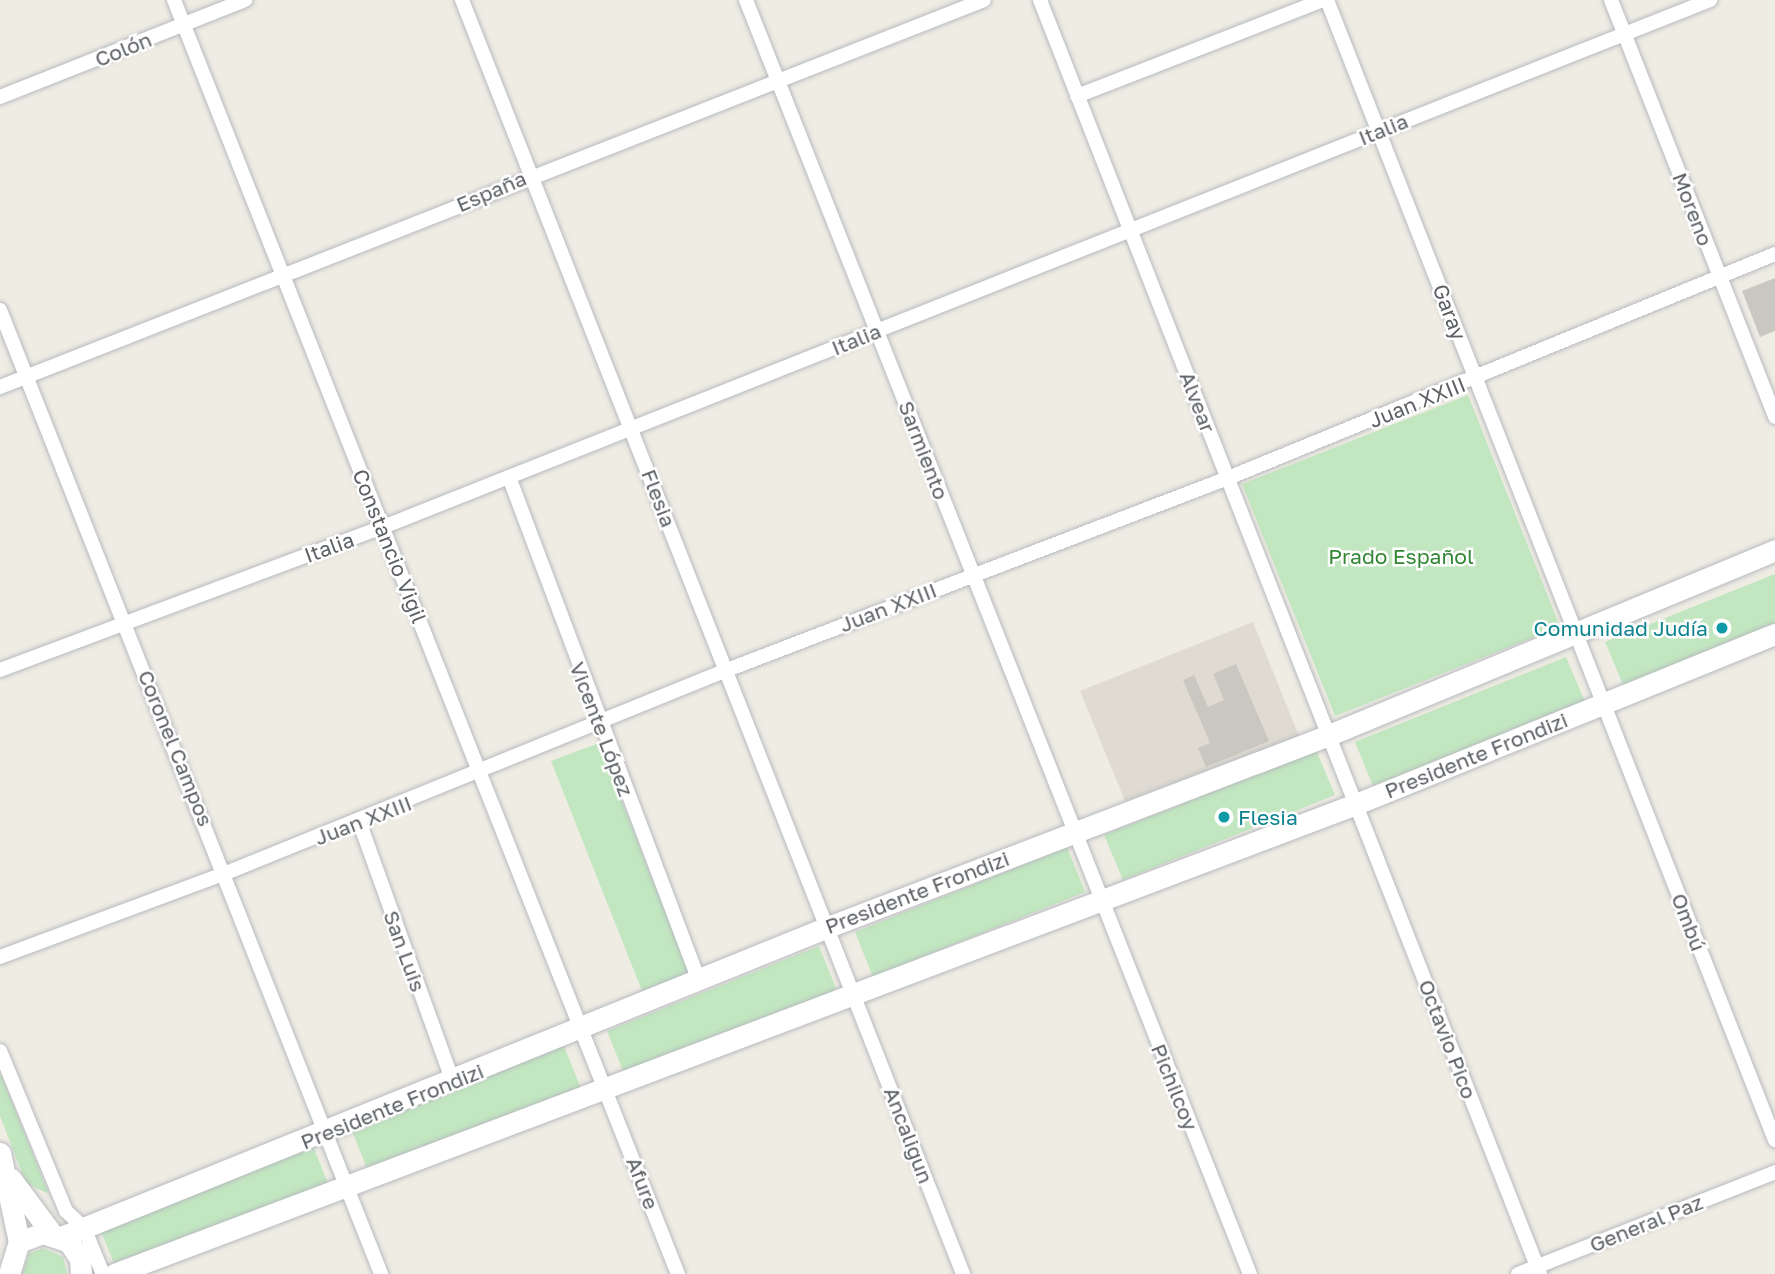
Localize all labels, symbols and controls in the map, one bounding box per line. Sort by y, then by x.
street label: Colón [91,26,155,72]
street label: Italia [1355,108,1411,150]
street label: España [452,165,530,217]
street label: Moreno [1668,169,1718,249]
street label: Garay [1428,280,1472,344]
street label: Italia [828,318,884,360]
street label: Alvear [1175,368,1221,436]
street label: Juan XXIII [1365,371,1469,433]
street label: Sarmiento [894,397,954,503]
street label: Constancio Vigil [348,465,432,627]
street label: Flesia [637,466,681,530]
street label: Italia [301,526,357,568]
park label: Prado Español [1328,543,1474,569]
street label: Juan XXIII [836,577,940,637]
place label: Comunidad Judía [1534,615,1708,641]
marker: Comunidad Judía [1714,620,1730,636]
street label: Vicente López [565,658,639,800]
street label: Coronel Campos [133,666,219,830]
street label: Presidente Frondizi [1381,707,1571,803]
street label: Juan XXIII [311,790,415,850]
place label: Flesia [1238,804,1298,830]
marker: Flesia [1216,809,1232,825]
street label: Presidente Frondizi [821,845,1013,939]
street label: Ombú [1667,890,1711,954]
street label: San Luis [379,907,431,995]
street label: Octavio Pico [1414,976,1482,1102]
street label: Pichilcoy [1146,1040,1204,1134]
street label: Presidente Frondizi [297,1058,487,1154]
street label: Ancaligun [879,1083,939,1187]
street label: Afure [622,1153,664,1213]
street label: General Paz [1586,1189,1706,1257]

